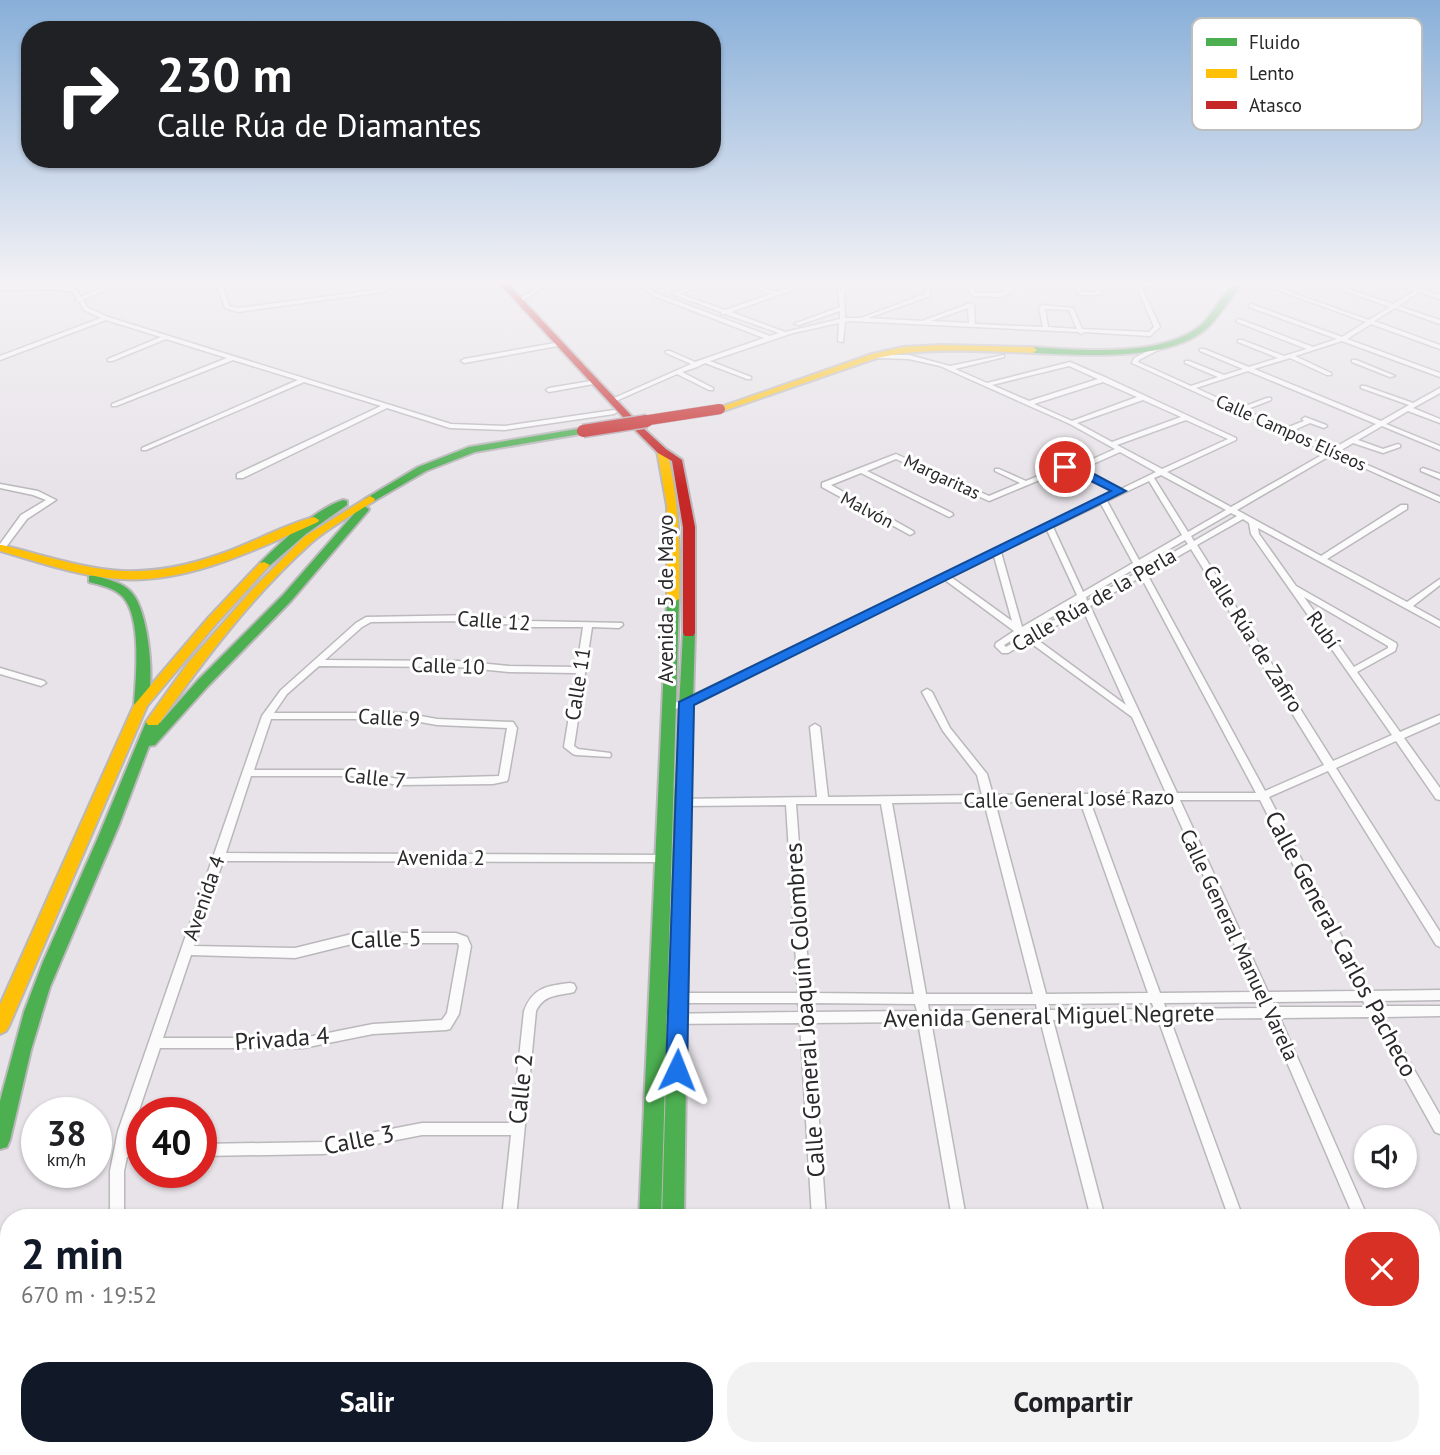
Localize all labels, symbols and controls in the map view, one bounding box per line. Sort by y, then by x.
legend [1192,18,1422,130]
text: Fluido [1249,30,1300,54]
text: 230 m [157,42,292,106]
icon: right [42,49,133,140]
text: Lento [1249,61,1294,85]
text: Atasco [1249,93,1302,117]
text: Calle Rúa de Diamantes [157,104,481,146]
street label: Calle Campos Elíseos [1212,389,1370,476]
pin [1035,437,1095,497]
icon: arrive [1046,448,1084,486]
street label: Margaritas [900,449,984,504]
street label: Malvón [837,486,898,533]
street label: Avenida 5 de Mayo [652,514,679,684]
street label: Calle Rúa de la Perla [1007,542,1181,658]
street label: Calle Rúa de Zafiro [1197,560,1310,717]
street label: Calle 12 [456,604,532,637]
street label: Rubí [1301,605,1346,654]
street label: Calle 11 [558,646,597,722]
street label: Calle 10 [411,651,485,680]
street label: Calle 9 [357,702,421,733]
street label: Calle 7 [343,761,407,794]
street label: Calle General José Razo [963,783,1175,814]
street label: Calle General Carlos Pacheco [1258,805,1425,1082]
street label: Calle General Manuel Varela [1174,825,1305,1065]
street label: Calle General Joaquín Colombres [777,842,832,1178]
street label: Avenida 2 [397,844,485,871]
street label: Avenida 4 [176,852,231,944]
street label: Calle 5 [350,922,422,955]
street label: Avenida General Miguel Negrete [883,997,1215,1034]
street label: Privada 4 [234,1020,330,1057]
position arrow [640,1033,714,1107]
street label: Calle 2 [501,1052,540,1126]
speed limit sign: 40 [126,1097,217,1188]
text: 38 [47,1110,86,1156]
street label: Calle 3 [321,1118,397,1161]
map controls [1354,1125,1417,1188]
button: sound [1354,1125,1417,1188]
text: km/h [47,1148,86,1171]
text: 2 min [21,1226,123,1281]
button: close [1345,1232,1419,1306]
text: 670 m · 19:52 [21,1280,157,1309]
button: Salir [21,1362,713,1442]
button: Compartir [727,1362,1419,1442]

